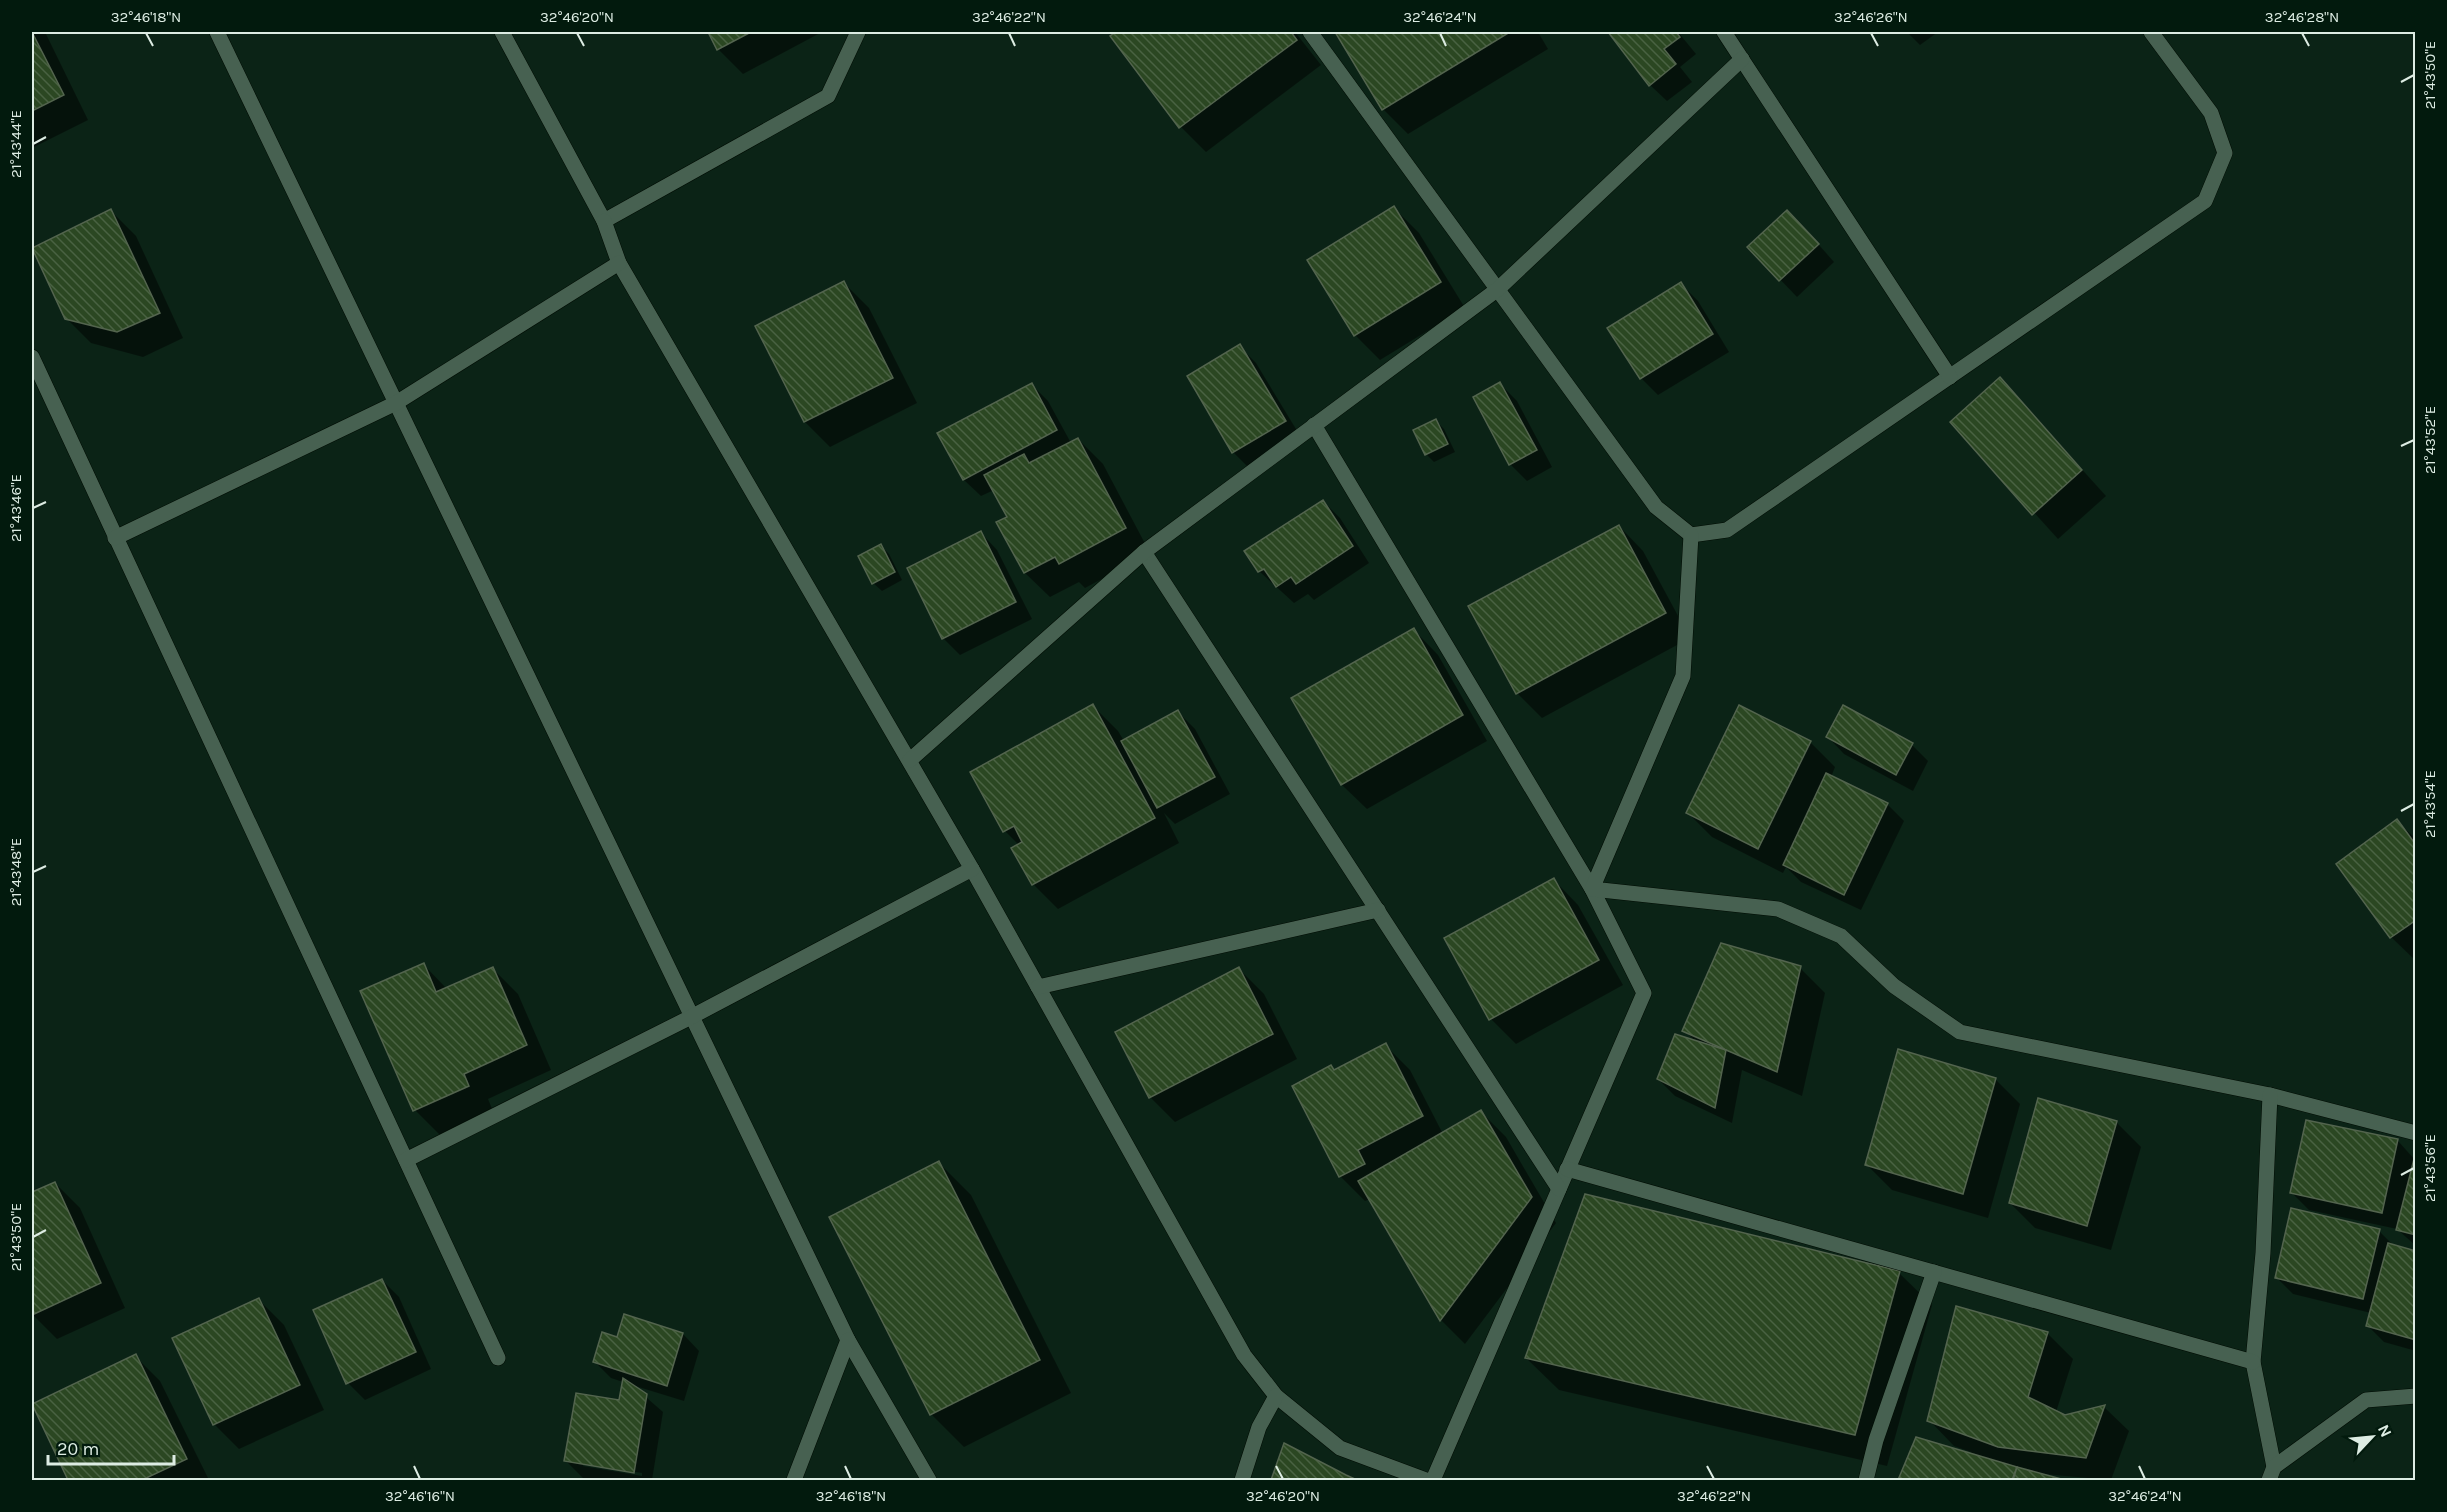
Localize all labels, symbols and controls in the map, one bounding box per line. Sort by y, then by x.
text: 32°46'18"N [111,8,181,26]
text: 32°46'20"N [540,8,614,26]
text: 32°46'22"N [972,8,1046,26]
text: 32°46'24"N [1403,8,1477,26]
text: 32°46'26"N [1834,8,1908,26]
text: 32°46'28"N [2265,8,2339,26]
text: 21°43'50"E [2421,41,2439,109]
text: 21°43'44"E [7,110,25,178]
text: 21°43'52"E [2421,406,2439,474]
text: 21°43'46"E [7,474,25,542]
text: 21°43'54"E [2421,770,2439,838]
text: 21°43'48"E [7,838,25,906]
text: 21°43'56"E [2421,1134,2439,1202]
text: 21°43'50"E [7,1203,25,1271]
north arrow [2342,1407,2402,1467]
text: N [2374,1421,2396,1440]
scale bar [48,1428,174,1466]
text: 20 m [57,1438,99,1460]
text: 32°46'16"N [385,1487,455,1505]
text: 32°46'18"N [816,1487,886,1505]
text: 32°46'20"N [1246,1487,1320,1505]
text: 32°46'22"N [1677,1487,1751,1505]
text: 32°46'24"N [2108,1487,2182,1505]

